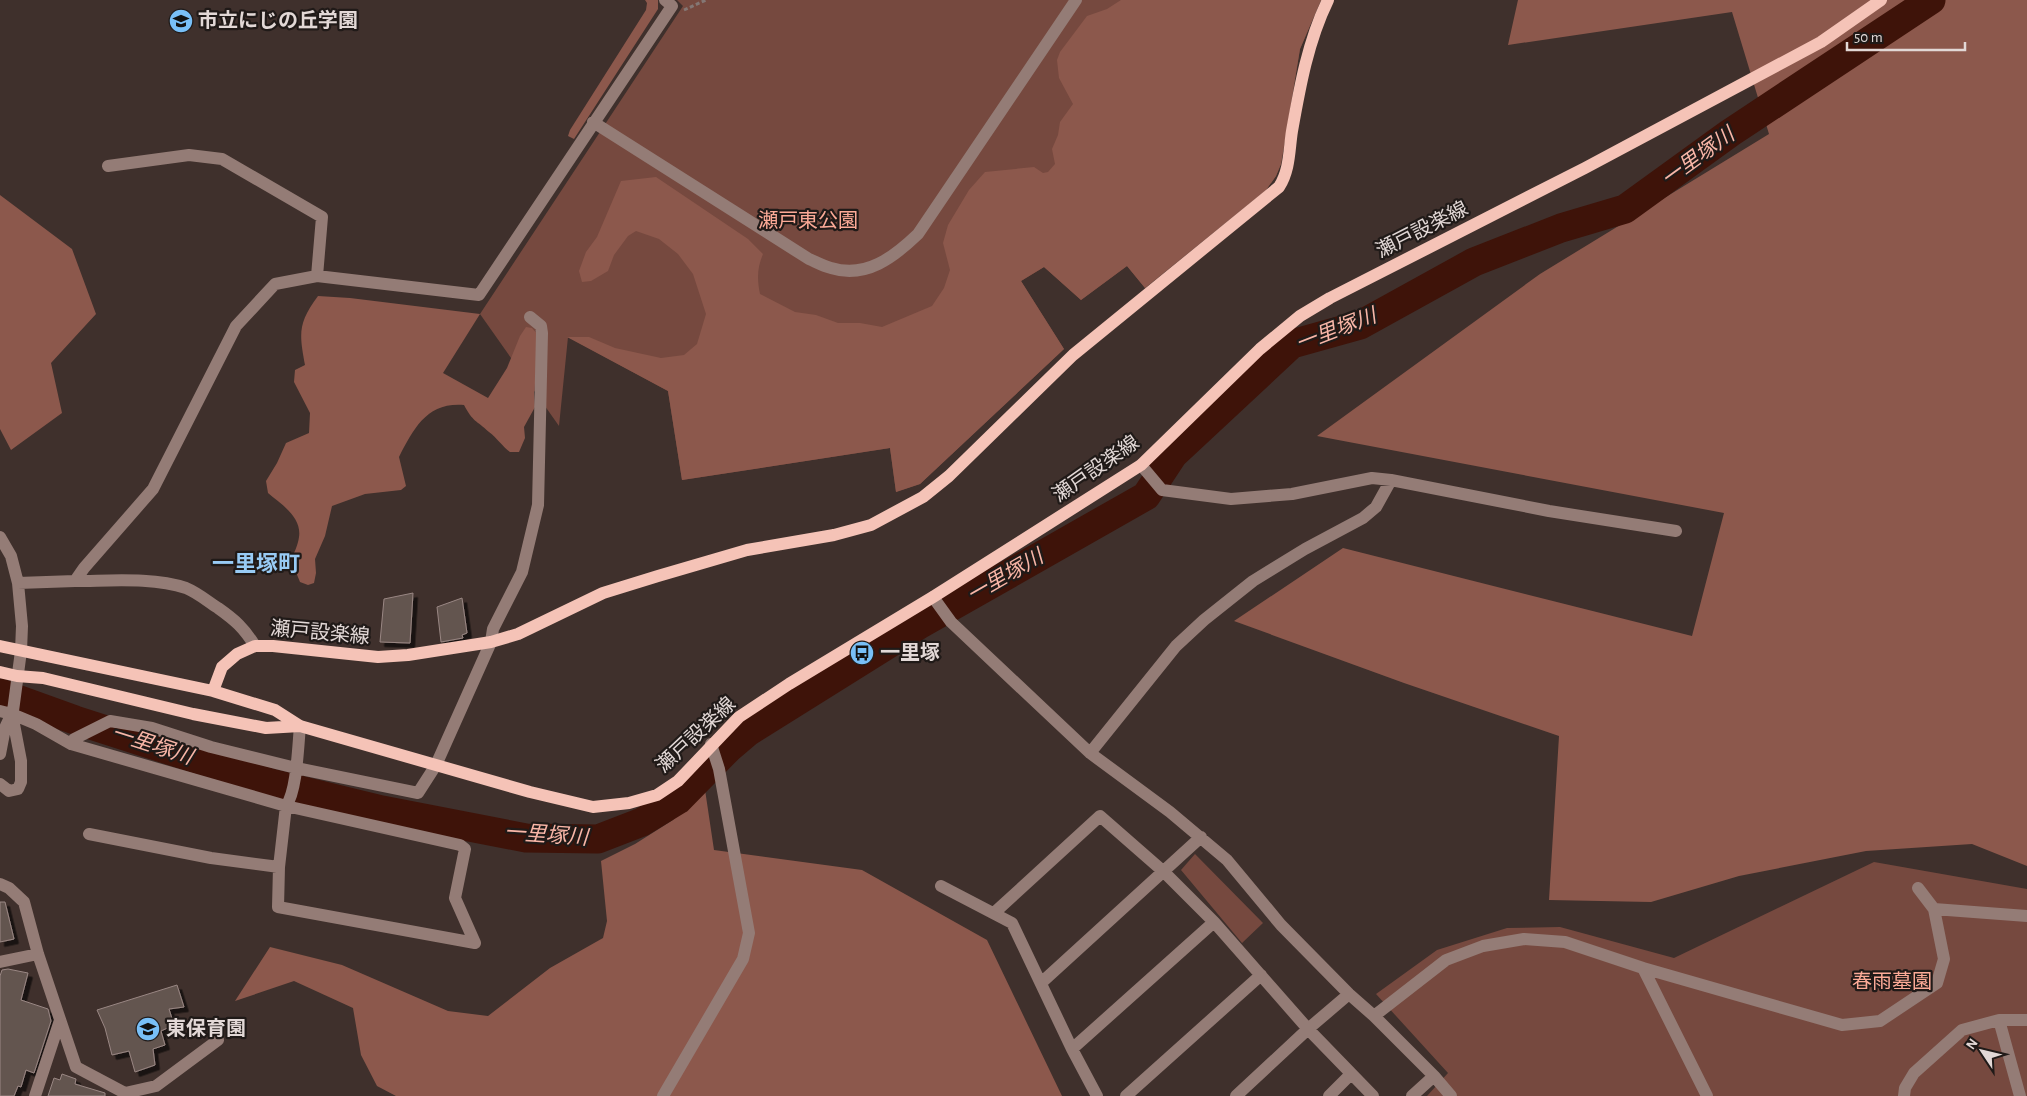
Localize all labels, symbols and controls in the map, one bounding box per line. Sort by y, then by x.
school or university icon: 市立にじの丘学園 [168,8,194,34]
place label: 市立にじの丘学園 [198,9,358,31]
scale bar [1847,20,1964,52]
text: 50 m [1854,30,1883,45]
water label: 一里塚川 [1657,122,1740,190]
street label: 瀬戸設楽線 [1372,197,1471,262]
park label: 瀬戸東公園 [758,210,858,231]
water label: 一里塚川 [1293,303,1381,355]
street label: 瀬戸設楽線 [1048,430,1143,506]
water label: 一里塚川 [963,544,1048,606]
district label: 一里塚町 [212,552,300,575]
street label: 瀬戸設楽線 [269,617,371,647]
bus stop icon: 一里塚 [849,640,875,666]
place label: 一里塚 [880,642,940,663]
street label: 瀬戸設楽線 [651,692,739,776]
water label: 一里塚川 [109,721,197,769]
water label: 一里塚川 [503,821,591,849]
park label: 春雨墓園 [1852,971,1932,992]
school or university icon: 東保育園 [135,1016,161,1042]
place label: 東保育園 [166,1018,246,1039]
north arrow [1957,1026,2007,1076]
text: N [1964,1036,1981,1052]

